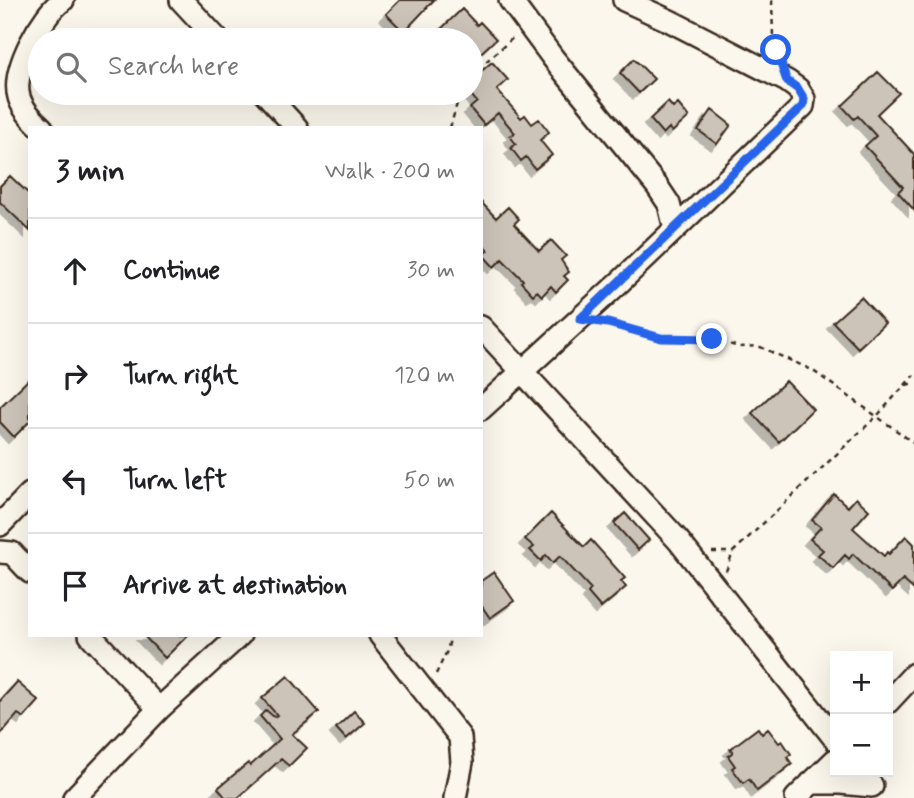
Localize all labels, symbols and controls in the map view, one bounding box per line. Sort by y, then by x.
search box [28,28,483,105]
route start [760,34,791,65]
icon: search [52,48,90,86]
text: Search here [108,50,239,84]
text: 3 min [56,152,125,191]
text: Walk · 200 m [325,157,455,187]
icon: ahead [56,252,94,290]
text: Continue [123,254,220,288]
text: 30 m [407,256,455,286]
route end [696,323,727,354]
icon: right [56,357,94,395]
text: Turn right [123,359,239,393]
text: 120 m [394,361,455,391]
icon: left [56,462,94,500]
text: Turn left [123,464,227,498]
text: 50 m [404,466,455,496]
icon: arrive [56,567,94,605]
text: Arrive at destination [123,569,347,603]
map controls [830,651,893,777]
button: + [830,651,893,714]
button: − [830,714,893,777]

